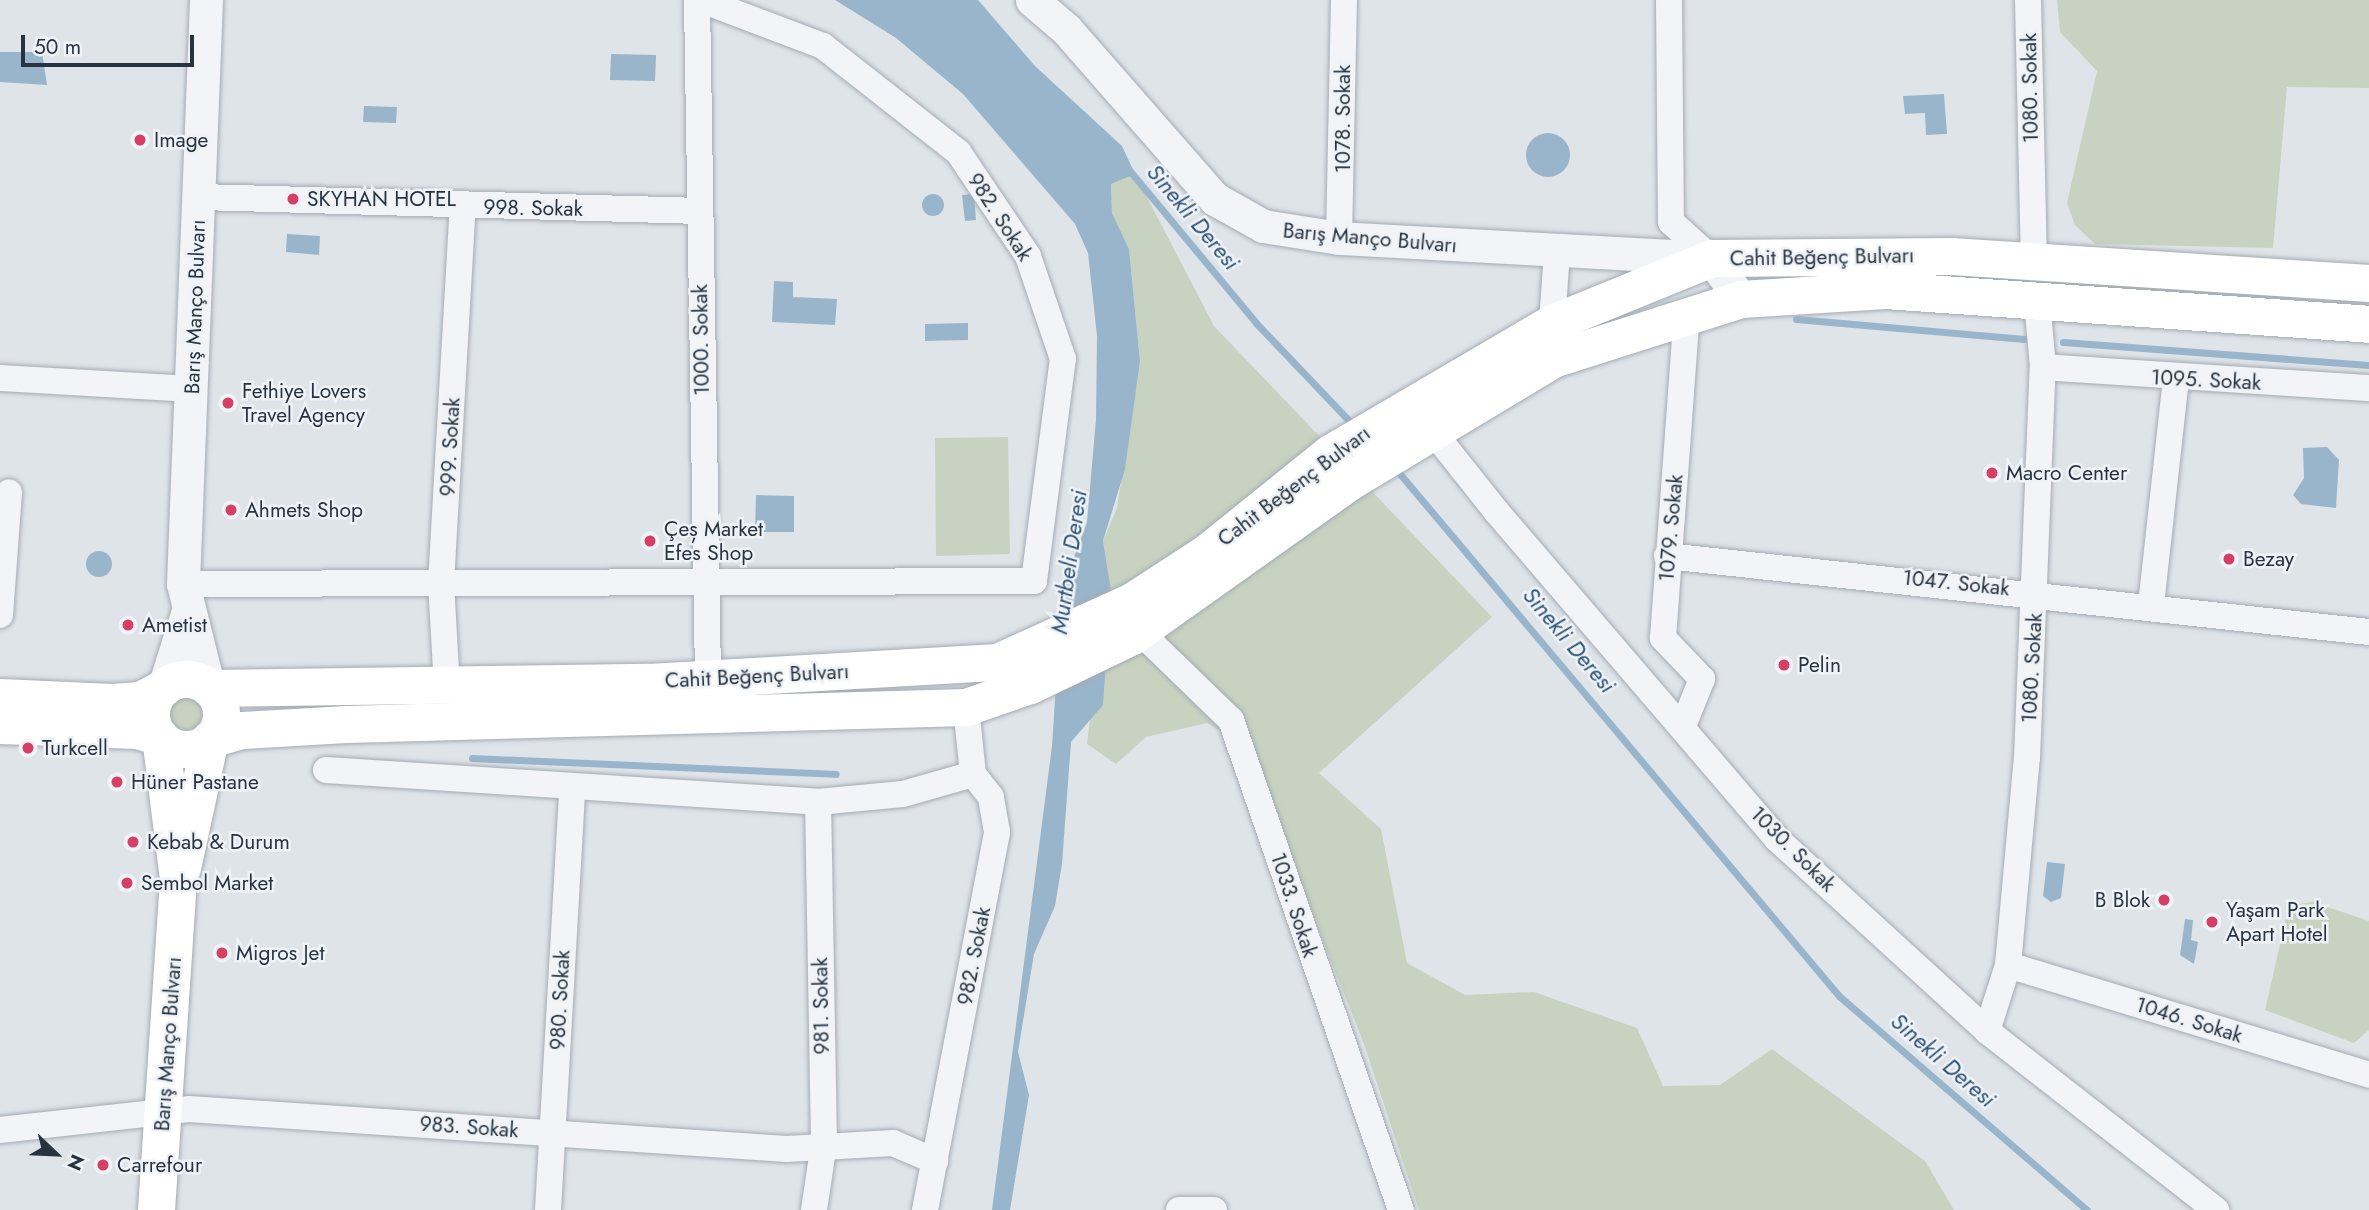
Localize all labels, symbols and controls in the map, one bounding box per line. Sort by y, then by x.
scale bar [24,21,198,65]
text: 50 m [34,32,81,62]
street label: 1080. Sokak [2016,33,2044,143]
street label: 1078. Sokak [1330,65,1356,173]
place label: Image [154,127,208,153]
marker: Image [132,132,148,148]
water label: Sinekli Deresi [1141,159,1245,275]
street label: 982. Sokak [962,168,1038,266]
place label: SKYHAN HOTEL [307,186,456,212]
marker: SKYHAN HOTEL [285,191,301,207]
street label: 998. Sokak [483,195,583,221]
street label: Barış Manço Bulvarı [1282,218,1458,258]
street label: Barış Manço Bulvarı [179,219,211,395]
street label: Cahit Beğenç Bulvarı [1730,243,1914,271]
street label: 1000. Sokak [687,284,715,396]
street label: 1095. Sokak [2150,365,2262,395]
place label: Fethiye Lovers Travel Agency [242,378,366,428]
marker: Fethiye Lovers Travel Agency [220,395,236,411]
street label: 999. Sokak [435,397,465,497]
street label: Cahit Beğenç Bulvarı [1213,420,1375,552]
place label: Macro Center [2006,460,2127,486]
marker: Macro Center [1984,465,2000,481]
street label: 1079. Sokak [1654,473,1688,583]
water label: Murtbeli Deresi [1045,488,1093,636]
place label: Ahmets Shop [245,497,363,523]
marker: Ahmets Shop [223,502,239,518]
place label: Çeș Market Efes Shop [664,516,763,566]
marker: Çeș Market Efes Shop [642,533,658,549]
place label: Bezay [2243,546,2294,572]
marker: Bezay [2221,551,2237,567]
street label: 1047. Sokak [1901,565,2011,601]
water label: Sinekli Deresi [1517,582,1621,698]
place label: Ametist [142,612,207,638]
street label: 1080. Sokak [2017,612,2047,724]
marker: Ametist [120,617,136,633]
place label: Pelin [1798,652,1841,678]
marker: Pelin [1776,657,1792,673]
street label: Cahit Beğenç Bulvarı [664,659,850,693]
place label: Turkcell [42,735,108,761]
marker: Turkcell [20,740,36,756]
place label: Hüner Pastane [131,769,259,795]
marker: Hüner Pastane [109,774,125,790]
street label: 1030. Sokak [1745,801,1841,897]
place label: Kebab & Durum [147,829,290,855]
marker: Kebab & Durum [125,834,141,850]
street label: 1033. Sokak [1265,849,1323,961]
place label: Sembol Market [141,870,273,896]
marker: Sembol Market [119,875,135,891]
place label: B Blok [2095,887,2150,913]
marker: B Blok [2156,892,2172,908]
place label: Yaşam Park Apart Hotel [2226,897,2328,947]
street label: 982. Sokak [952,905,996,1007]
marker: Yaşam Park Apart Hotel [2204,914,2220,930]
place label: Migros Jet [236,940,324,966]
marker: Migros Jet [214,945,230,961]
street label: 980. Sokak [545,949,575,1051]
street label: Barış Manço Bulvarı [149,956,187,1132]
street label: 981. Sokak [808,957,834,1055]
street label: 1046. Sokak [2132,992,2246,1048]
water label: Sinekli Deresi [1885,1007,2001,1113]
street label: 983. Sokak [419,1111,519,1143]
north arrow [21,1119,91,1189]
text: N [60,1150,91,1175]
place label: Carrefour [117,1152,202,1178]
marker: Carrefour [95,1157,111,1173]

